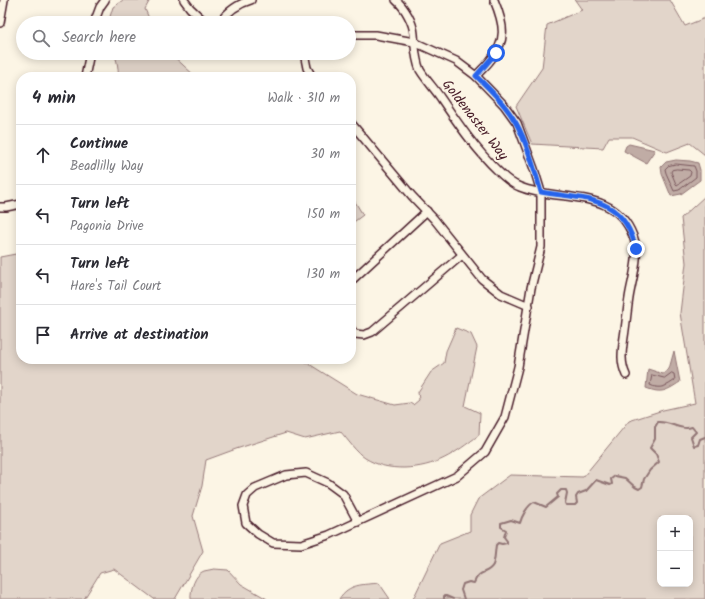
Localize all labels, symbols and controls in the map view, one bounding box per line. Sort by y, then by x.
search box [16,16,356,60]
text: Search here [62,26,136,50]
icon: search [30,27,52,49]
route start [487,44,505,62]
street label: Goldenaster Way [436,75,514,166]
text: 4 min [32,85,76,112]
text: Walk · 310 m [267,88,340,109]
text: Continue [70,132,128,156]
icon: ahead [32,144,54,166]
text: 30 m [311,144,340,165]
text: Beadlilly Way [70,156,143,177]
text: Turn left [70,192,130,216]
icon: left [32,204,54,226]
text: 150 m [307,204,340,225]
text: Pagonia Drive [70,216,144,237]
route end [627,240,645,258]
text: Turn left [70,252,130,276]
icon: left [32,264,54,286]
text: 130 m [306,264,340,285]
text: Hare's Tail Court [70,276,161,297]
text: Arrive at destination [70,323,209,347]
icon: arrive [32,324,54,346]
map controls [657,515,693,587]
button: + [657,515,693,551]
button: − [657,551,693,587]

